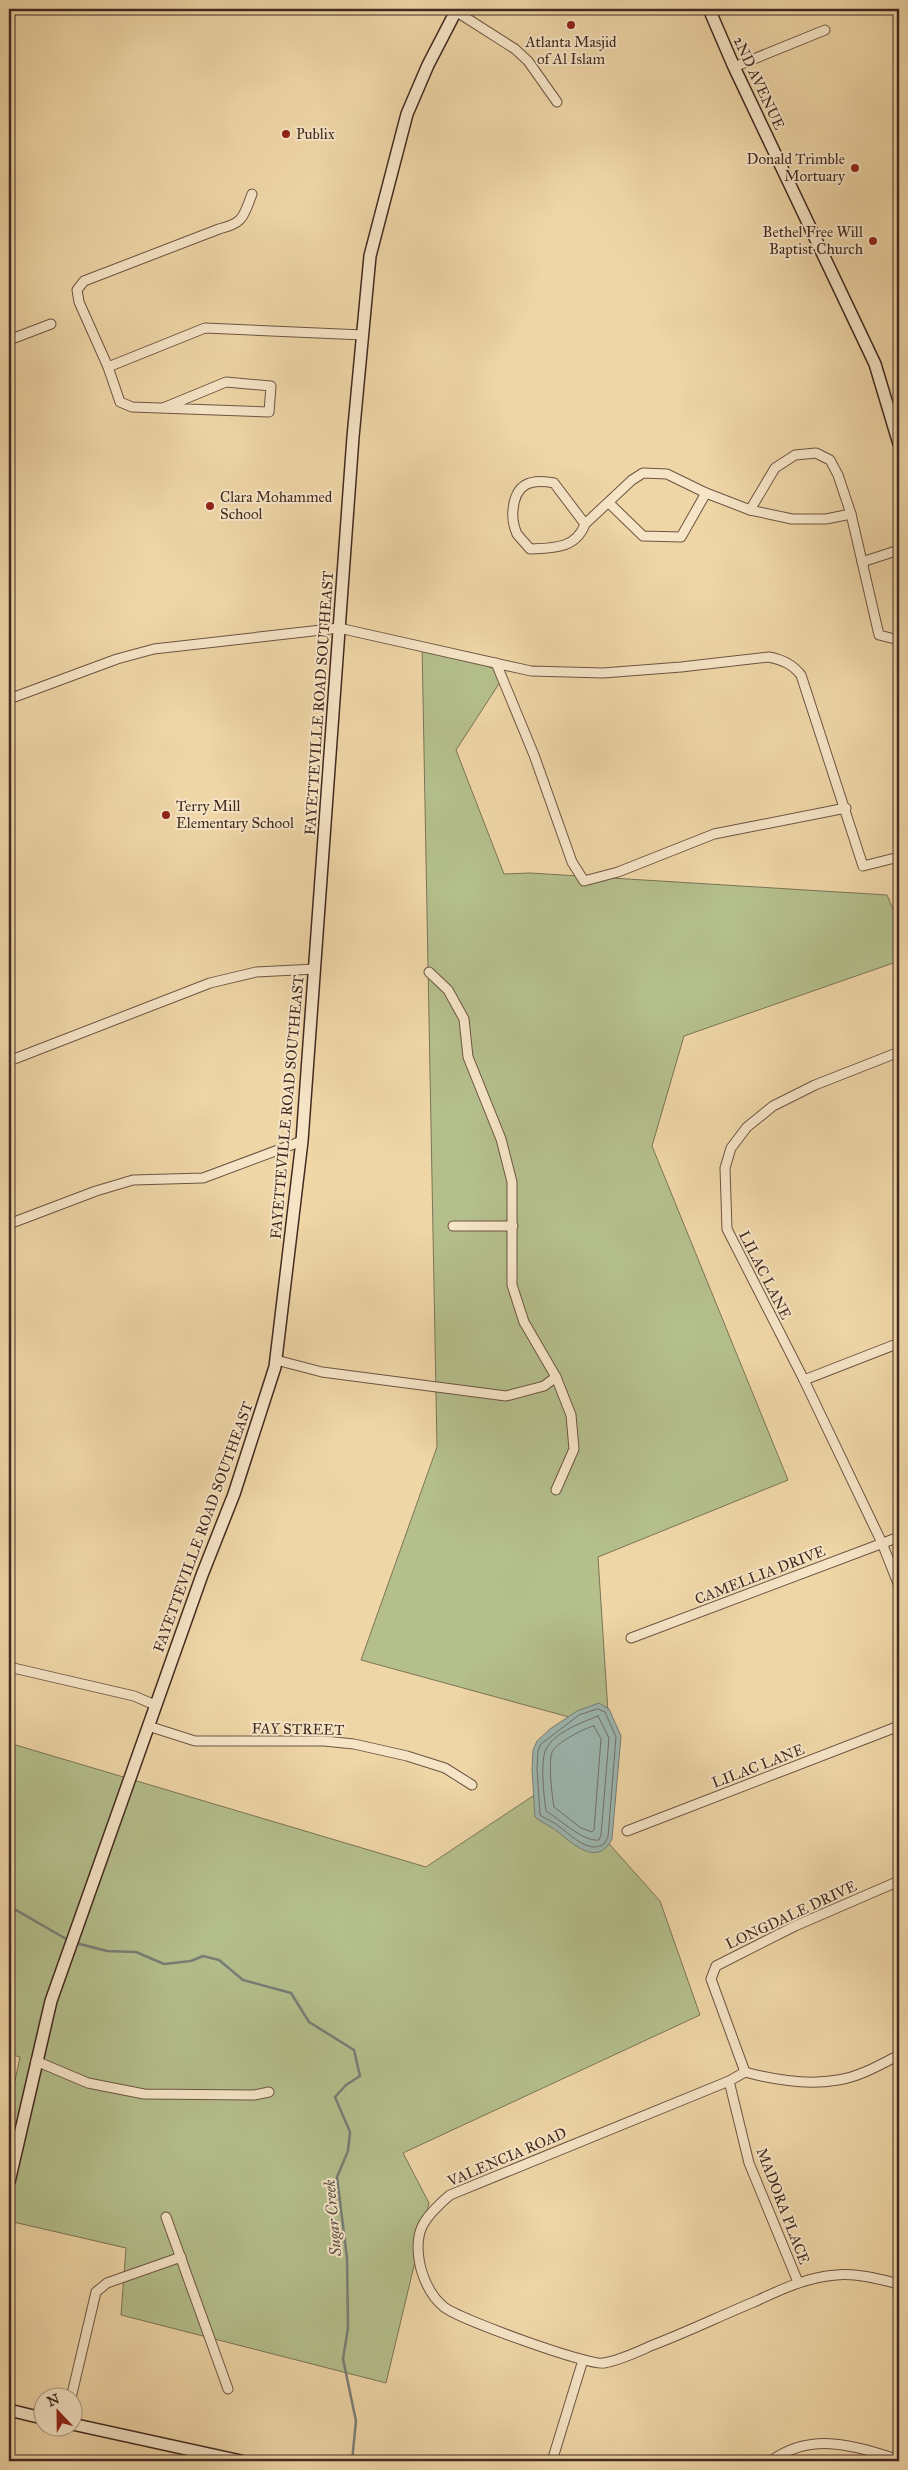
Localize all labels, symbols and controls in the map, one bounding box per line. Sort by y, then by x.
marker: Atlanta Masjid of Al Islam [565,19,577,31]
place label: Atlanta Masjid of Al Islam [524,33,617,68]
street label: 2ND AVENUE [730,34,789,133]
place label: Publix [296,125,335,143]
marker: Publix [280,128,292,140]
place label: Donald Trimble Mortuary [747,150,846,185]
marker: Donald Trimble Mortuary [849,162,861,174]
place label: Bethel Free Will Baptist Church [763,223,864,258]
marker: Bethel Free Will Baptist Church [867,235,879,247]
place label: Clara Mohammed School [220,488,333,523]
marker: Clara Mohammed School [204,500,216,512]
street label: FAYETTEVILLE ROAD SOUTHEAST [301,570,337,836]
place label: Terry Mill Elementary School [176,797,295,832]
marker: Terry Mill Elementary School [160,809,172,821]
street label: FAYETTEVILLE ROAD SOUTHEAST [266,974,308,1240]
street label: LILAC LANE [735,1228,795,1323]
street label: FAYETTEVILLE ROAD SOUTHEAST [149,1399,257,1655]
street label: CAMELLIA DRIVE [692,1542,828,1608]
street label: FAY STREET [251,1719,345,1739]
street label: LILAC LANE [709,1740,807,1792]
street label: LONGDALE DRIVE [723,1877,860,1953]
street label: VALENCIA ROAD [444,2124,569,2191]
street label: MADORA PLACE [752,2145,814,2267]
water label: Sugar Creek [320,2179,345,2258]
north arrow [32,2388,82,2438]
text: N [45,2390,62,2411]

